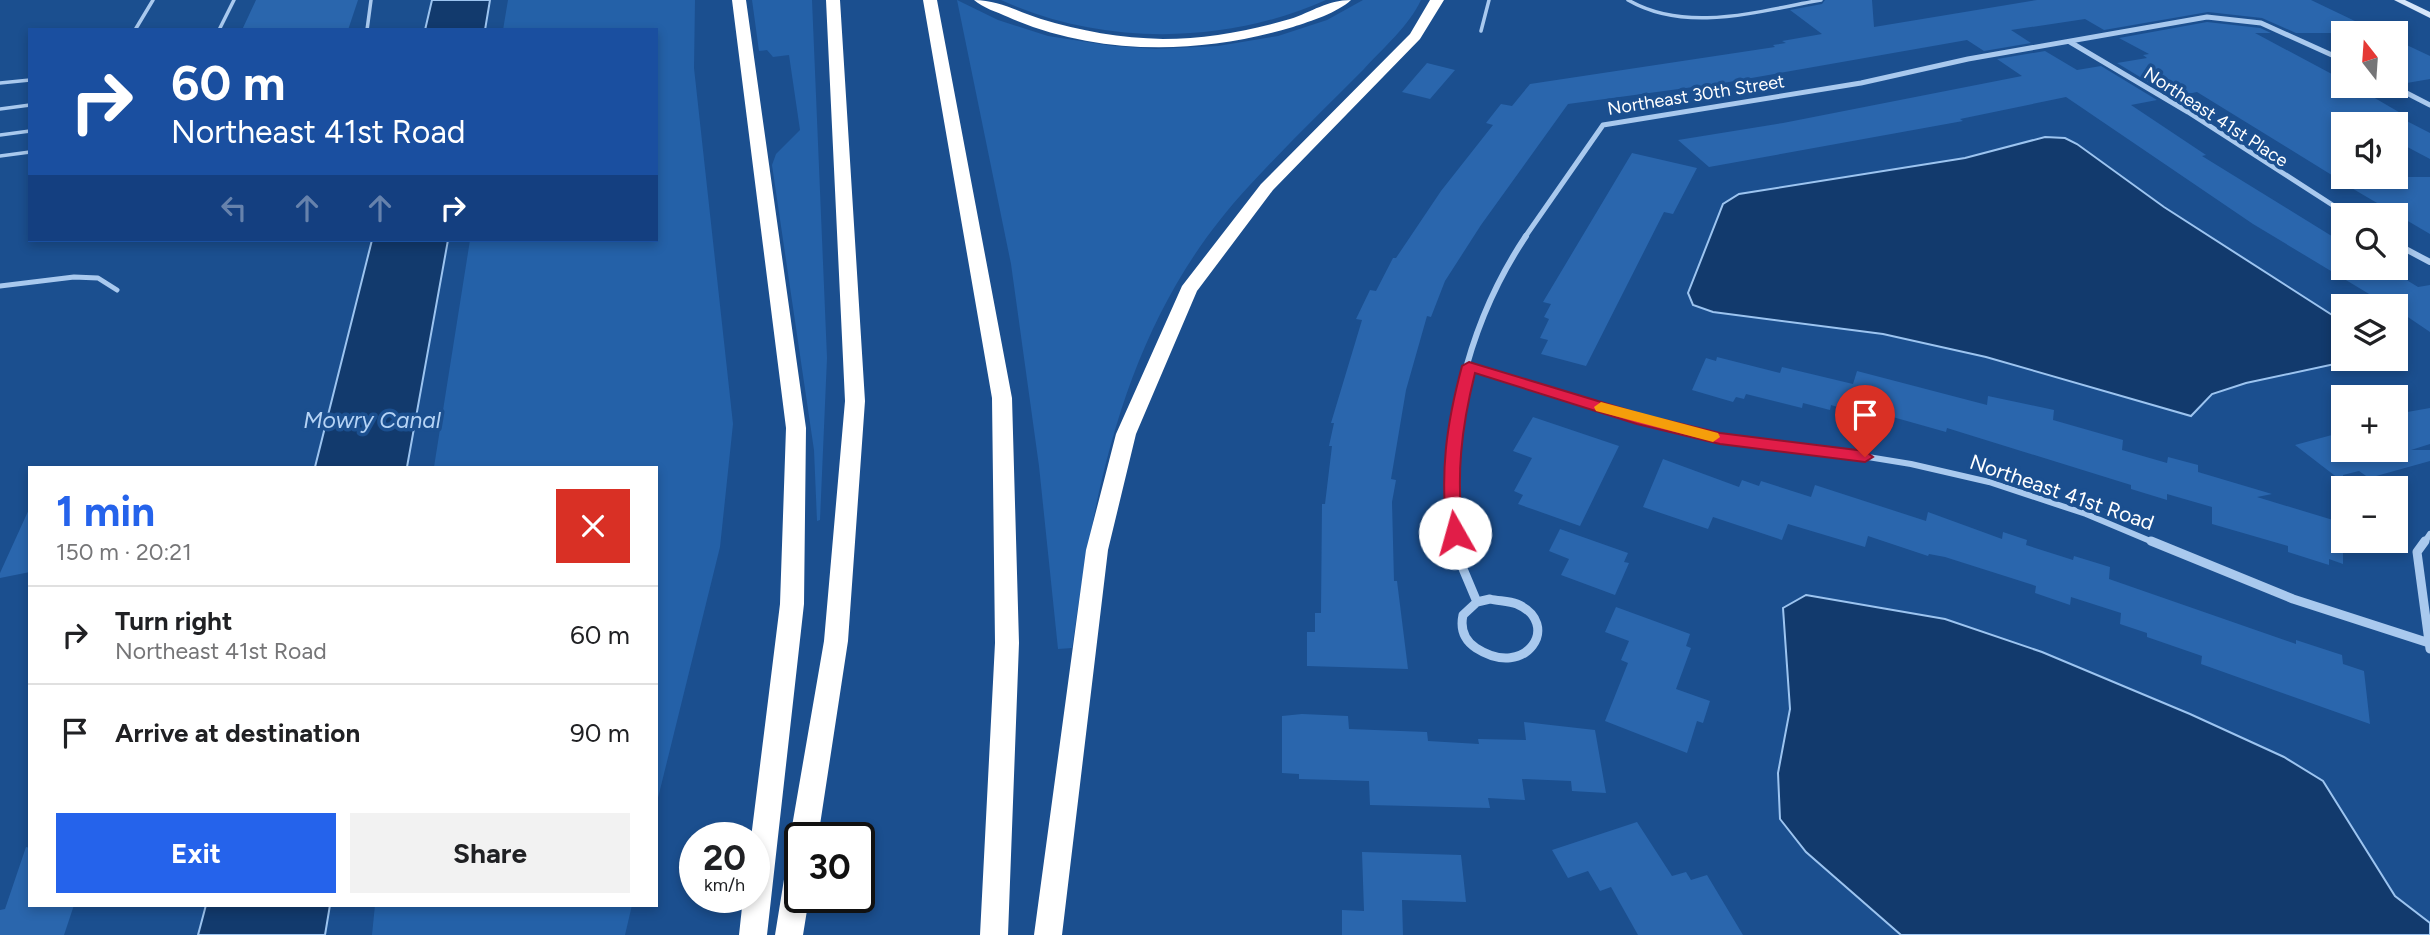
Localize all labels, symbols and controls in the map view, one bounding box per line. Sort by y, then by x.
north arrow [2331,21,2408,98]
map controls [2331,21,2408,553]
text: 60 m [171,53,286,112]
icon: right [56,56,147,147]
street label: Northeast 41st Place [2140,62,2292,172]
street label: Northeast 30th Street [1606,70,1786,120]
button: sound [2331,112,2408,189]
text: Northeast 41st Road [171,113,465,151]
icon: left [215,189,253,227]
icon: ahead [288,189,326,227]
icon: ahead [361,189,399,227]
icon: right [434,189,472,227]
button: search [2331,203,2408,280]
button: layers [2331,294,2408,371]
pin [1835,385,1895,457]
button: + [2331,385,2408,462]
icon: arrive [1846,396,1884,434]
water label: Mowry Canal [303,406,442,434]
street label: Northeast 41st Road [1967,449,2157,535]
button: − [2331,476,2408,553]
text: 1 min [56,486,155,537]
button: close [556,489,630,563]
position arrow [1418,496,1492,570]
text: 150 m · 20:21 [56,538,192,566]
text: Turn right [115,605,232,637]
icon: right [56,616,94,654]
text: 60 m [570,619,630,651]
text: Northeast 41st Road [115,637,327,665]
icon: arrive [56,714,94,752]
text: Arrive at destination [115,717,360,749]
text: 90 m [570,717,630,749]
button: Exit [56,813,336,893]
button: Share [350,813,630,893]
speed limit sign: 30 [784,822,875,913]
text: 20 [703,837,746,879]
text: km/h [704,874,745,896]

